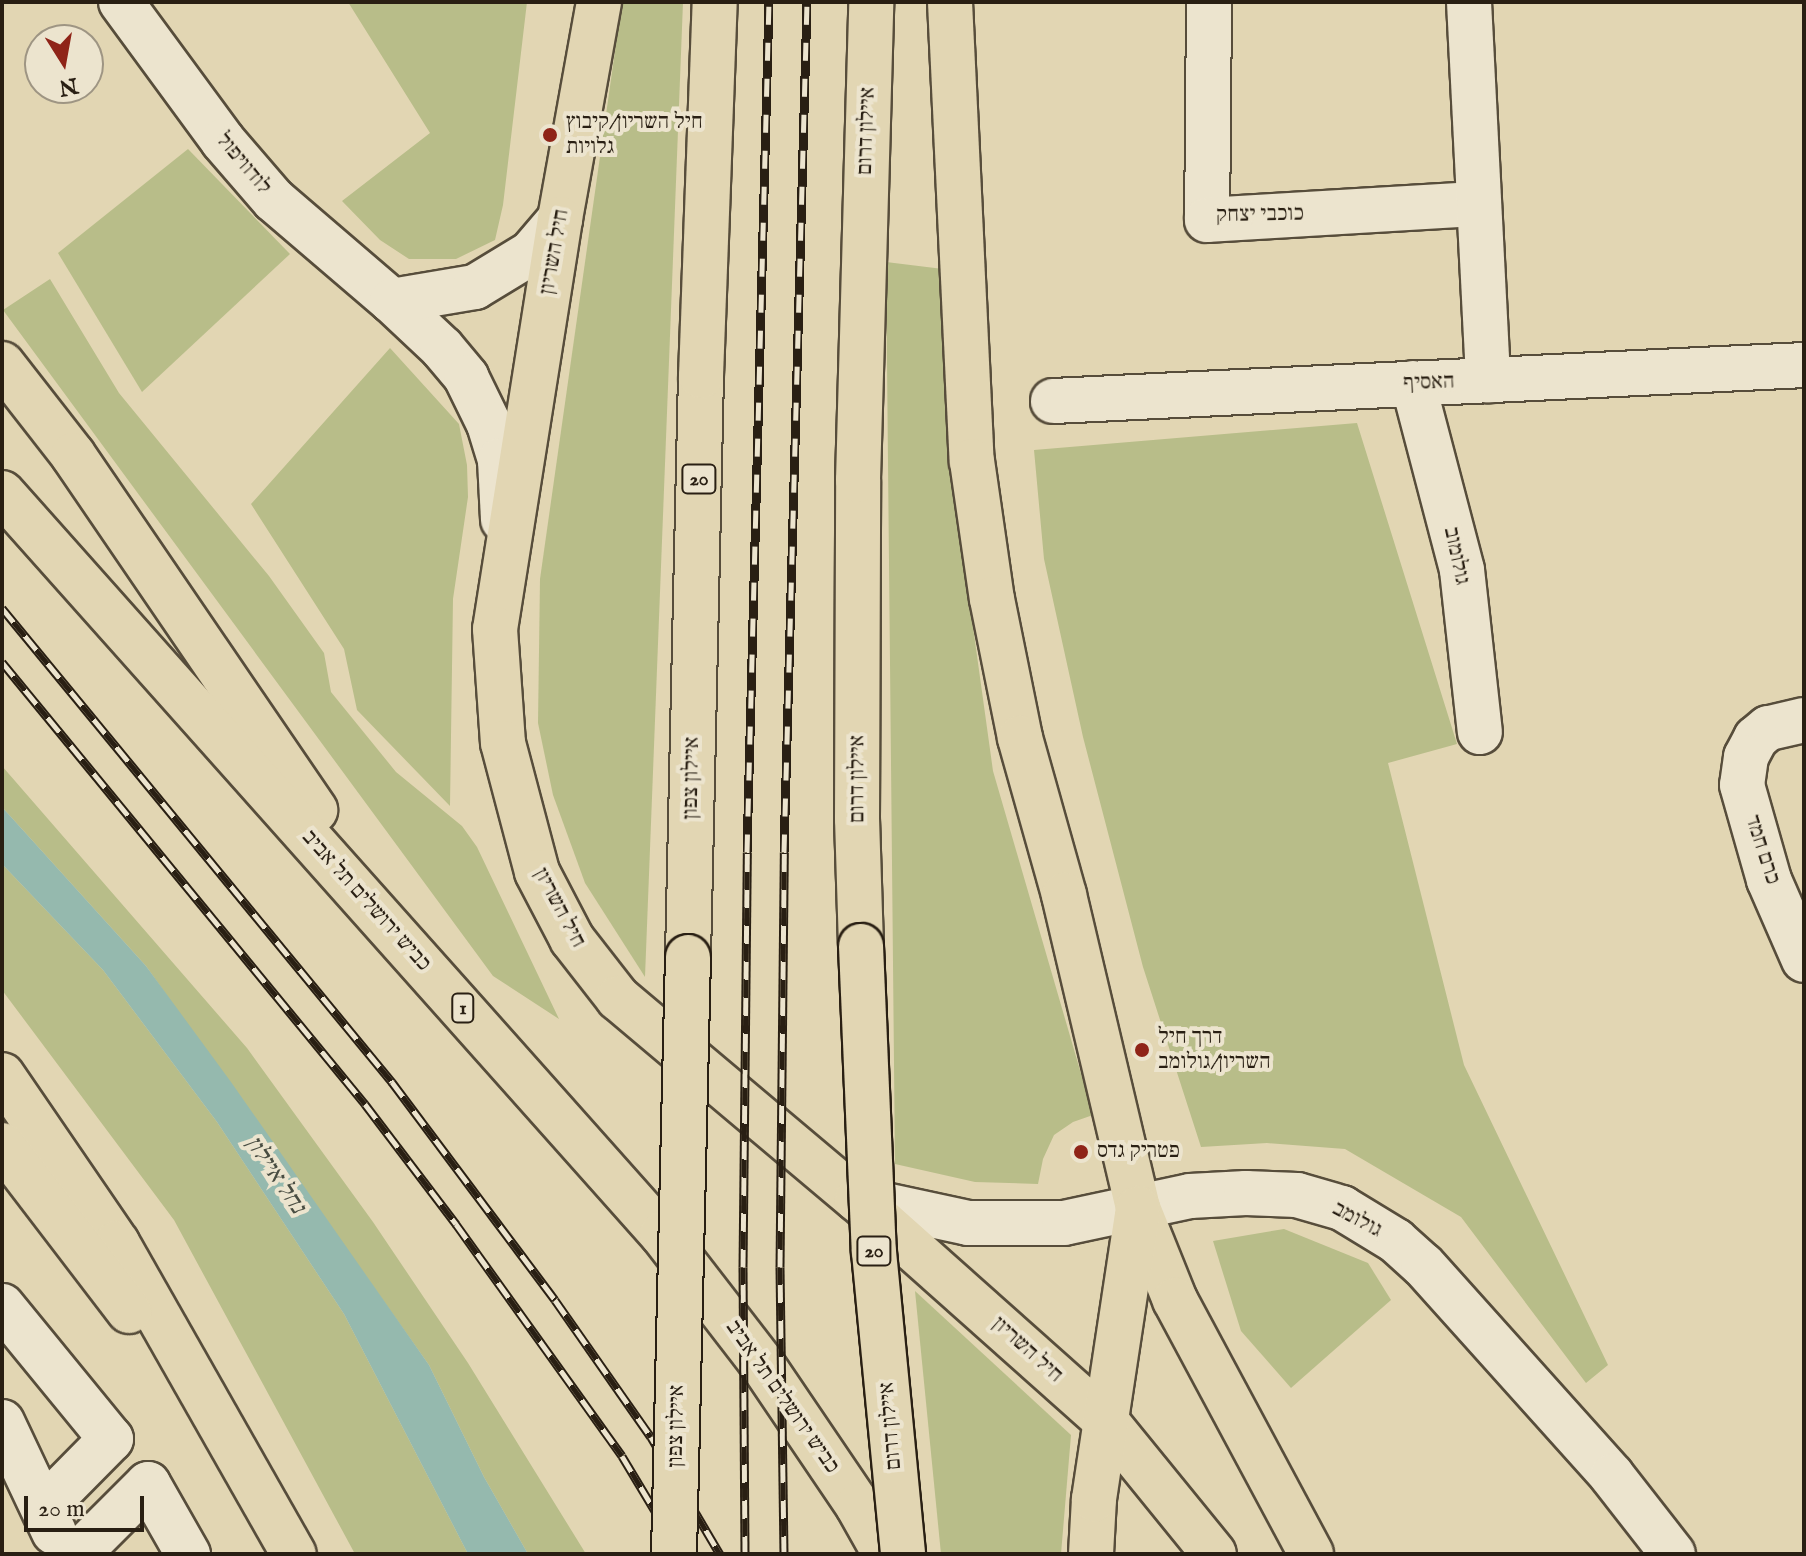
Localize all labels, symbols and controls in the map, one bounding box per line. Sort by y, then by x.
north arrow [24,24,104,104]
text: N [56,70,80,101]
street label: איילון דרום [852,86,882,176]
place label: חיל השריון/קיבוץ גלויות [566,109,703,160]
marker: חיל השריון/קיבוץ גלויות [541,126,559,144]
street label: לודוויפול [210,128,276,200]
street label: כוכבי יצחק [1216,201,1304,229]
street label: חיל השריון [535,207,575,297]
street label: האסיף [1403,369,1455,397]
road number: 20 [681,463,717,495]
street label: גולומוב [1437,525,1475,587]
street label: איילון דרום [845,735,871,823]
street label: איילון צפון [678,736,706,820]
street label: כרם חמד [1738,812,1786,888]
street label: כביש ירושלים תל אביב [296,825,436,977]
street label: חיל השריון [527,864,591,952]
road number: 1 [451,992,475,1024]
place label: דרך חיל השריון/גולומב [1158,1024,1271,1076]
marker: דרך חיל השריון/גולומב [1133,1041,1151,1059]
water label: נחל איילון [239,1131,311,1219]
place label: פטריק גדס [1097,1139,1180,1165]
marker: פטריק גדס [1072,1143,1090,1161]
street label: גולומב [1328,1196,1386,1244]
road number: 20 [856,1235,892,1267]
street label: חיל השריון [986,1311,1068,1389]
street label: כביש ירושלים תל אביב [719,1315,845,1479]
street label: איילון דרום [874,1381,908,1471]
street label: איילון צפון [663,1384,691,1468]
scale bar [28,1480,148,1530]
text: 20 m [38,1494,85,1525]

